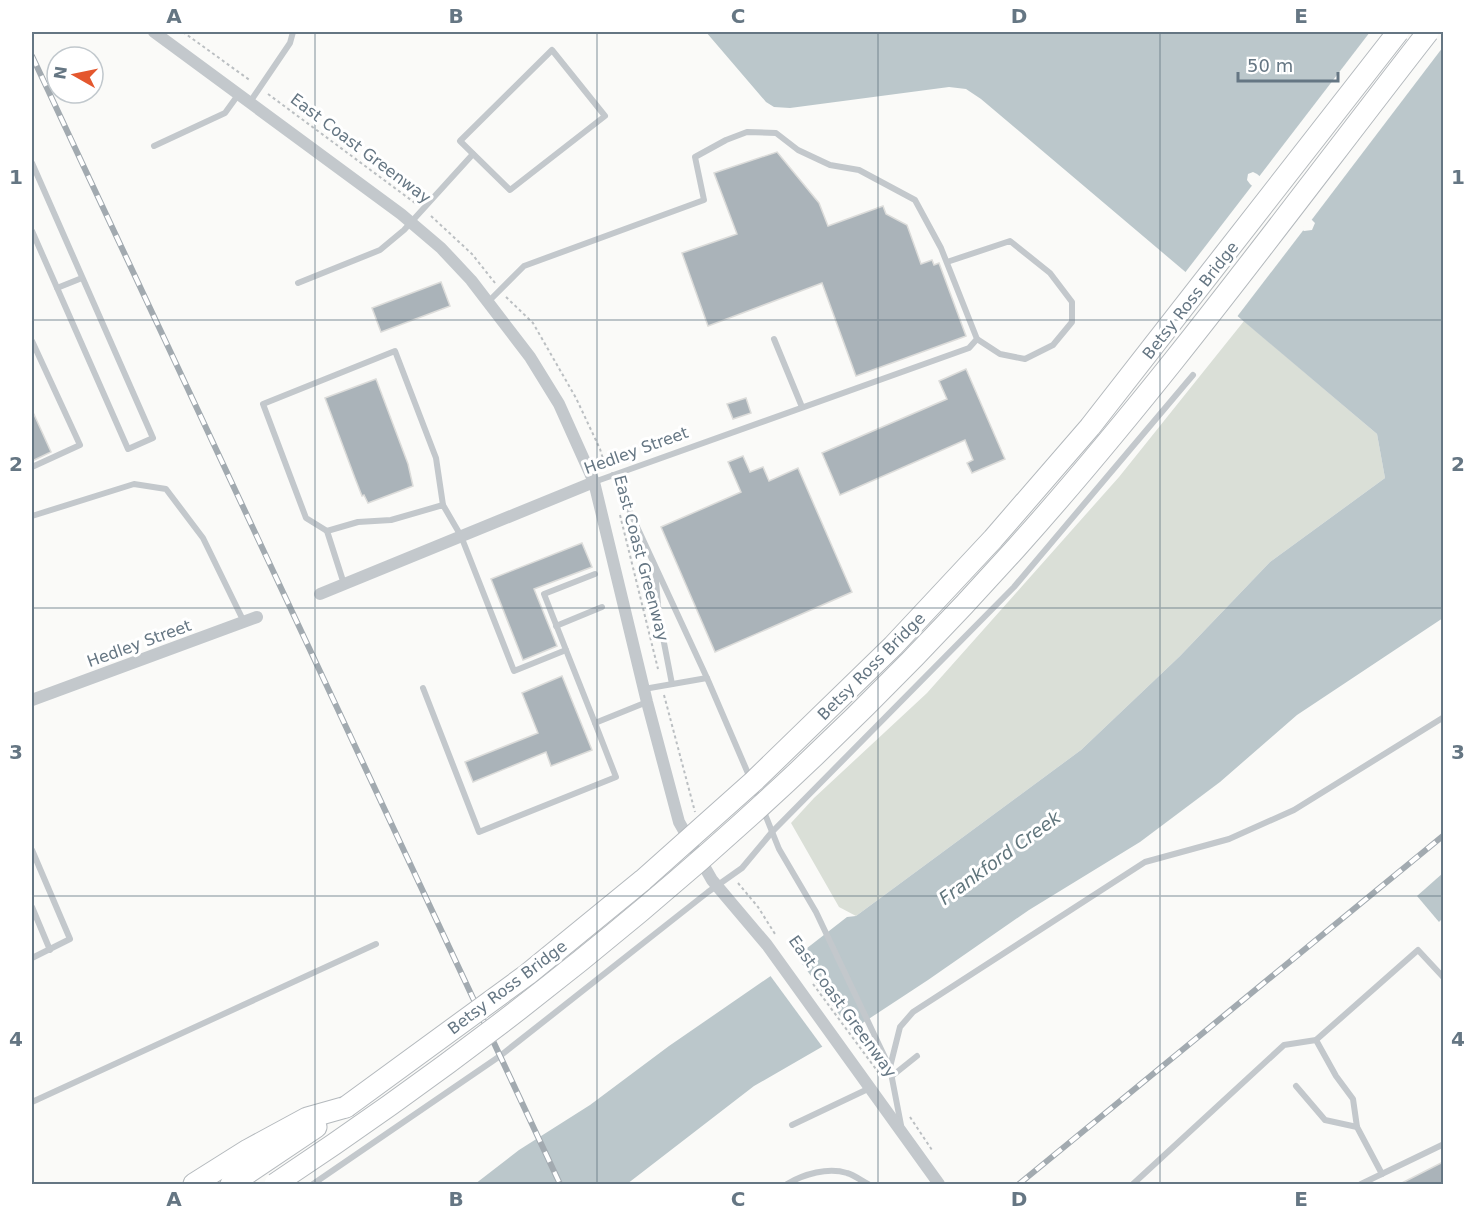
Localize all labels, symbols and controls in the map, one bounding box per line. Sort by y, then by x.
text: A [166,4,182,28]
text: B [448,4,464,28]
text: C [731,4,745,28]
text: D [1011,4,1027,28]
text: E [1294,4,1308,28]
north arrow [45,45,105,105]
scale bar [1238,45,1338,83]
text: 50 m [1247,55,1293,76]
text: N [50,65,71,81]
street label: East Coast Greenway [287,89,435,207]
text: 1 [9,165,23,189]
text: 1 [1451,165,1465,189]
street label: Betsy Ross Bridge [1139,238,1242,363]
street label: Hedley Street [581,423,691,478]
text: 2 [9,452,23,476]
text: 2 [1451,452,1465,476]
street label: East Coast Greenway [610,473,673,643]
street label: Betsy Ross Bridge [814,609,929,724]
street label: Hedley Street [84,616,194,671]
text: 3 [9,740,23,764]
text: 3 [1451,740,1465,764]
water label: Frankford Creek [935,806,1066,909]
street label: East Coast Greenway [785,932,901,1081]
street label: Betsy Ross Bridge [444,936,571,1038]
text: 4 [9,1027,23,1051]
text: 4 [1451,1027,1465,1051]
text: A [166,1187,182,1211]
text: B [448,1187,464,1211]
text: C [731,1187,745,1211]
text: D [1011,1187,1027,1211]
text: E [1294,1187,1308,1211]

